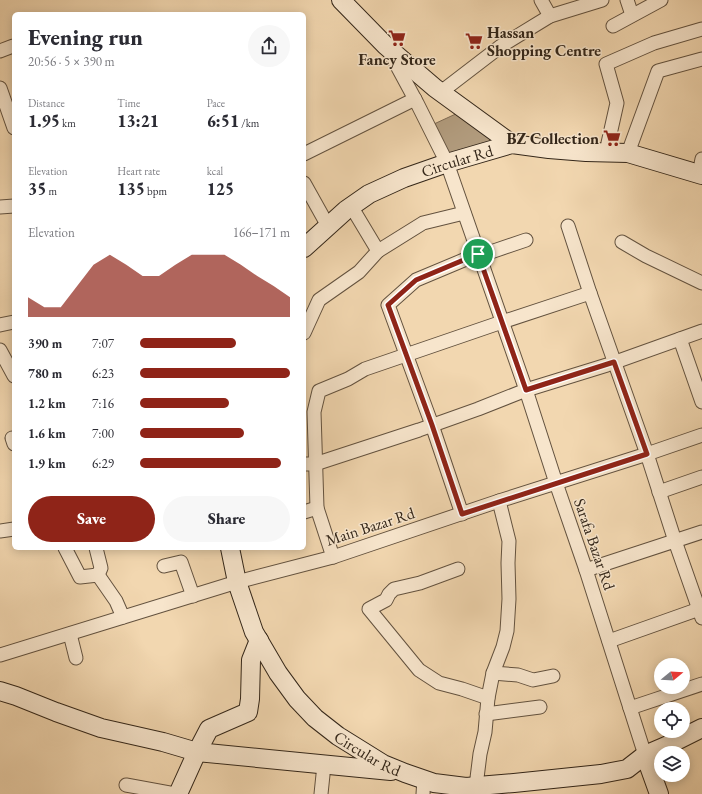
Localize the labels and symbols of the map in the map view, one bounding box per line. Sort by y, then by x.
place label: Hassan Shopping Centre [487,22,601,61]
supermarket icon: Fancy Store [387,28,407,48]
supermarket icon: Hassan Shopping Centre [464,31,484,51]
place label: Fancy Store [358,49,436,70]
place label: BZ Collection [507,128,599,149]
supermarket icon: BZ Collection [602,128,622,148]
street label: Circular Rd [419,140,496,182]
pin [461,237,495,271]
street label: Sarafa Bazar Rd [569,495,620,594]
street label: Main Bazar Rd [323,502,418,551]
north arrow [654,658,690,694]
street label: Circular Rd [330,726,405,781]

